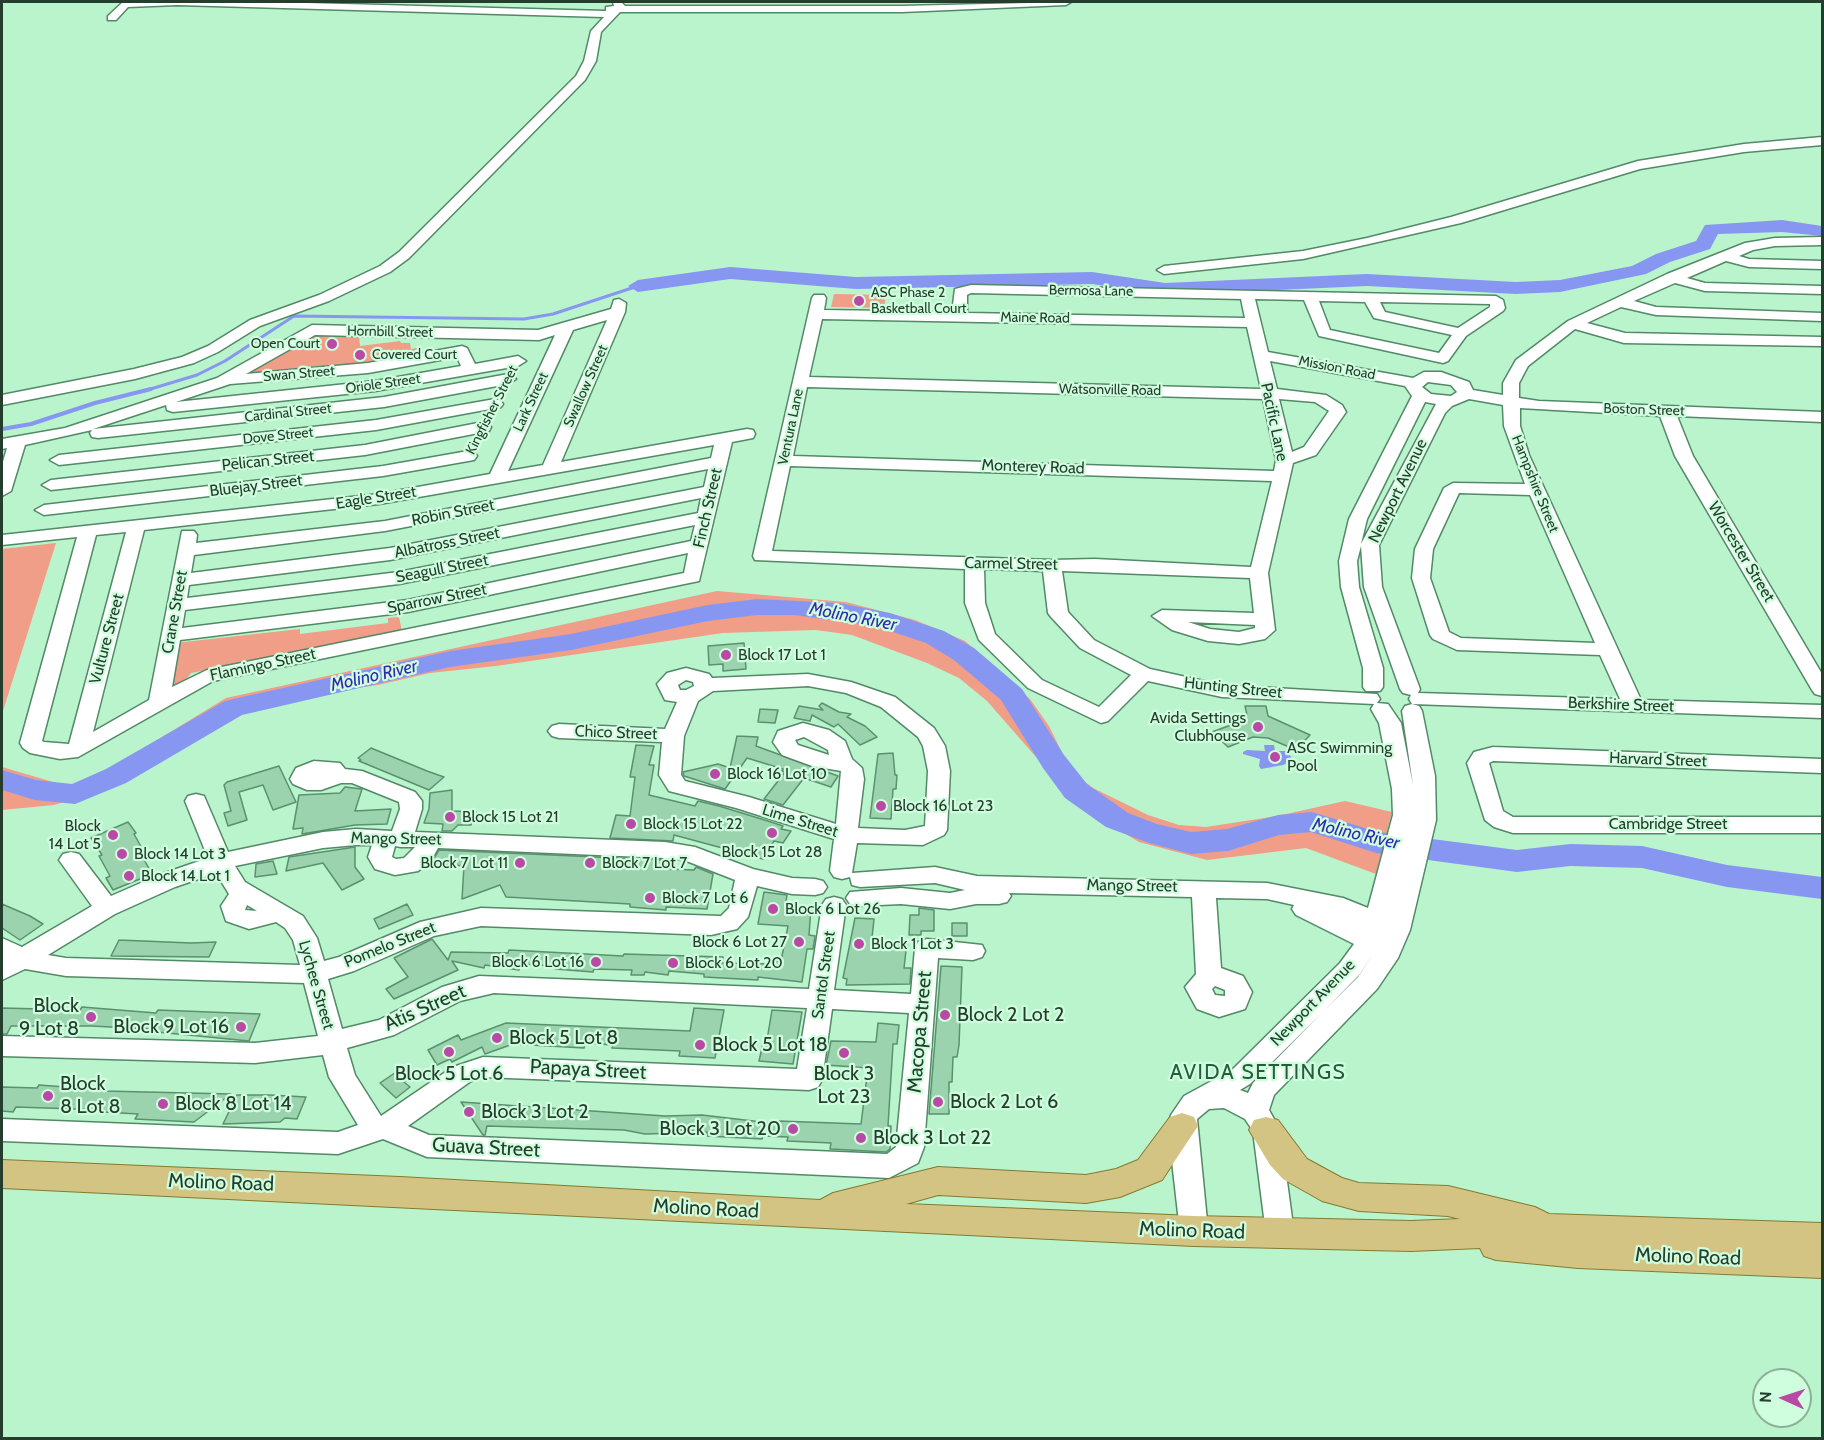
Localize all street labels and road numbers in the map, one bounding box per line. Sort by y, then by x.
street label: Bermosa Lane [1049,282,1133,300]
street label: Maine Road [1000,309,1070,327]
street label: Hornbill Street [347,323,433,341]
street label: Swallow Street [560,342,612,430]
street label: Mission Road [1297,352,1377,384]
street label: Swan Street [263,363,335,385]
street label: Kingfisher Street [462,363,522,457]
street label: Oriole Street [345,370,421,398]
street label: Lark Street [510,370,552,434]
street label: Watsonville Road [1059,381,1161,399]
street label: Pacific Lane [1256,381,1292,463]
street label: Ventura Lane [775,387,807,467]
street label: Cardinal Street [244,400,332,426]
street label: Boston Street [1603,400,1685,420]
street label: Dove Street [242,424,314,448]
street label: Hampshire Street [1508,433,1562,535]
street label: Newport Avenue [1365,436,1431,546]
street label: Pelican Street [221,447,315,475]
street label: Monterey Road [981,456,1085,478]
street label: Finch Street [690,466,726,550]
street label: Bluejay Street [208,471,304,501]
street label: Eagle Street [334,482,418,514]
street label: Robin Street [410,496,496,530]
street label: Worcester Street [1704,498,1778,606]
street label: Albatross Street [393,523,501,563]
street label: Seagull Street [394,551,490,587]
street label: Carmel Street [964,554,1058,574]
street label: Crane Street [158,569,192,655]
street label: Sparrow Street [386,580,488,618]
street label: Vulture Street [86,592,128,686]
street label: Flamingo Street [208,644,318,686]
street label: Hunting Street [1183,673,1283,703]
street label: Berkshire Street [1567,694,1675,716]
street label: Chico Street [574,722,658,744]
street label: Harvard Street [1609,749,1707,771]
street label: Lime Street [760,800,840,842]
street label: Cambridge Street [1609,814,1727,834]
street label: Mango Street [350,829,442,849]
street label: Mango Street [1086,876,1178,896]
street label: Pomelo Street [341,918,439,972]
street label: Santol Street [808,930,840,1020]
street label: Lychee Street [294,938,338,1032]
street label: Newport Avenue [1267,956,1359,1050]
street label: Macopa Street [903,970,937,1094]
street label: Atis Street [380,979,470,1037]
street label: Papaya Street [529,1055,647,1085]
street label: Guava Street [431,1133,541,1163]
street label: Molino Road [168,1169,274,1197]
street label: Molino Road [652,1194,760,1224]
street label: Molino Road [1139,1217,1245,1245]
street label: Molino Road [1635,1243,1741,1271]

